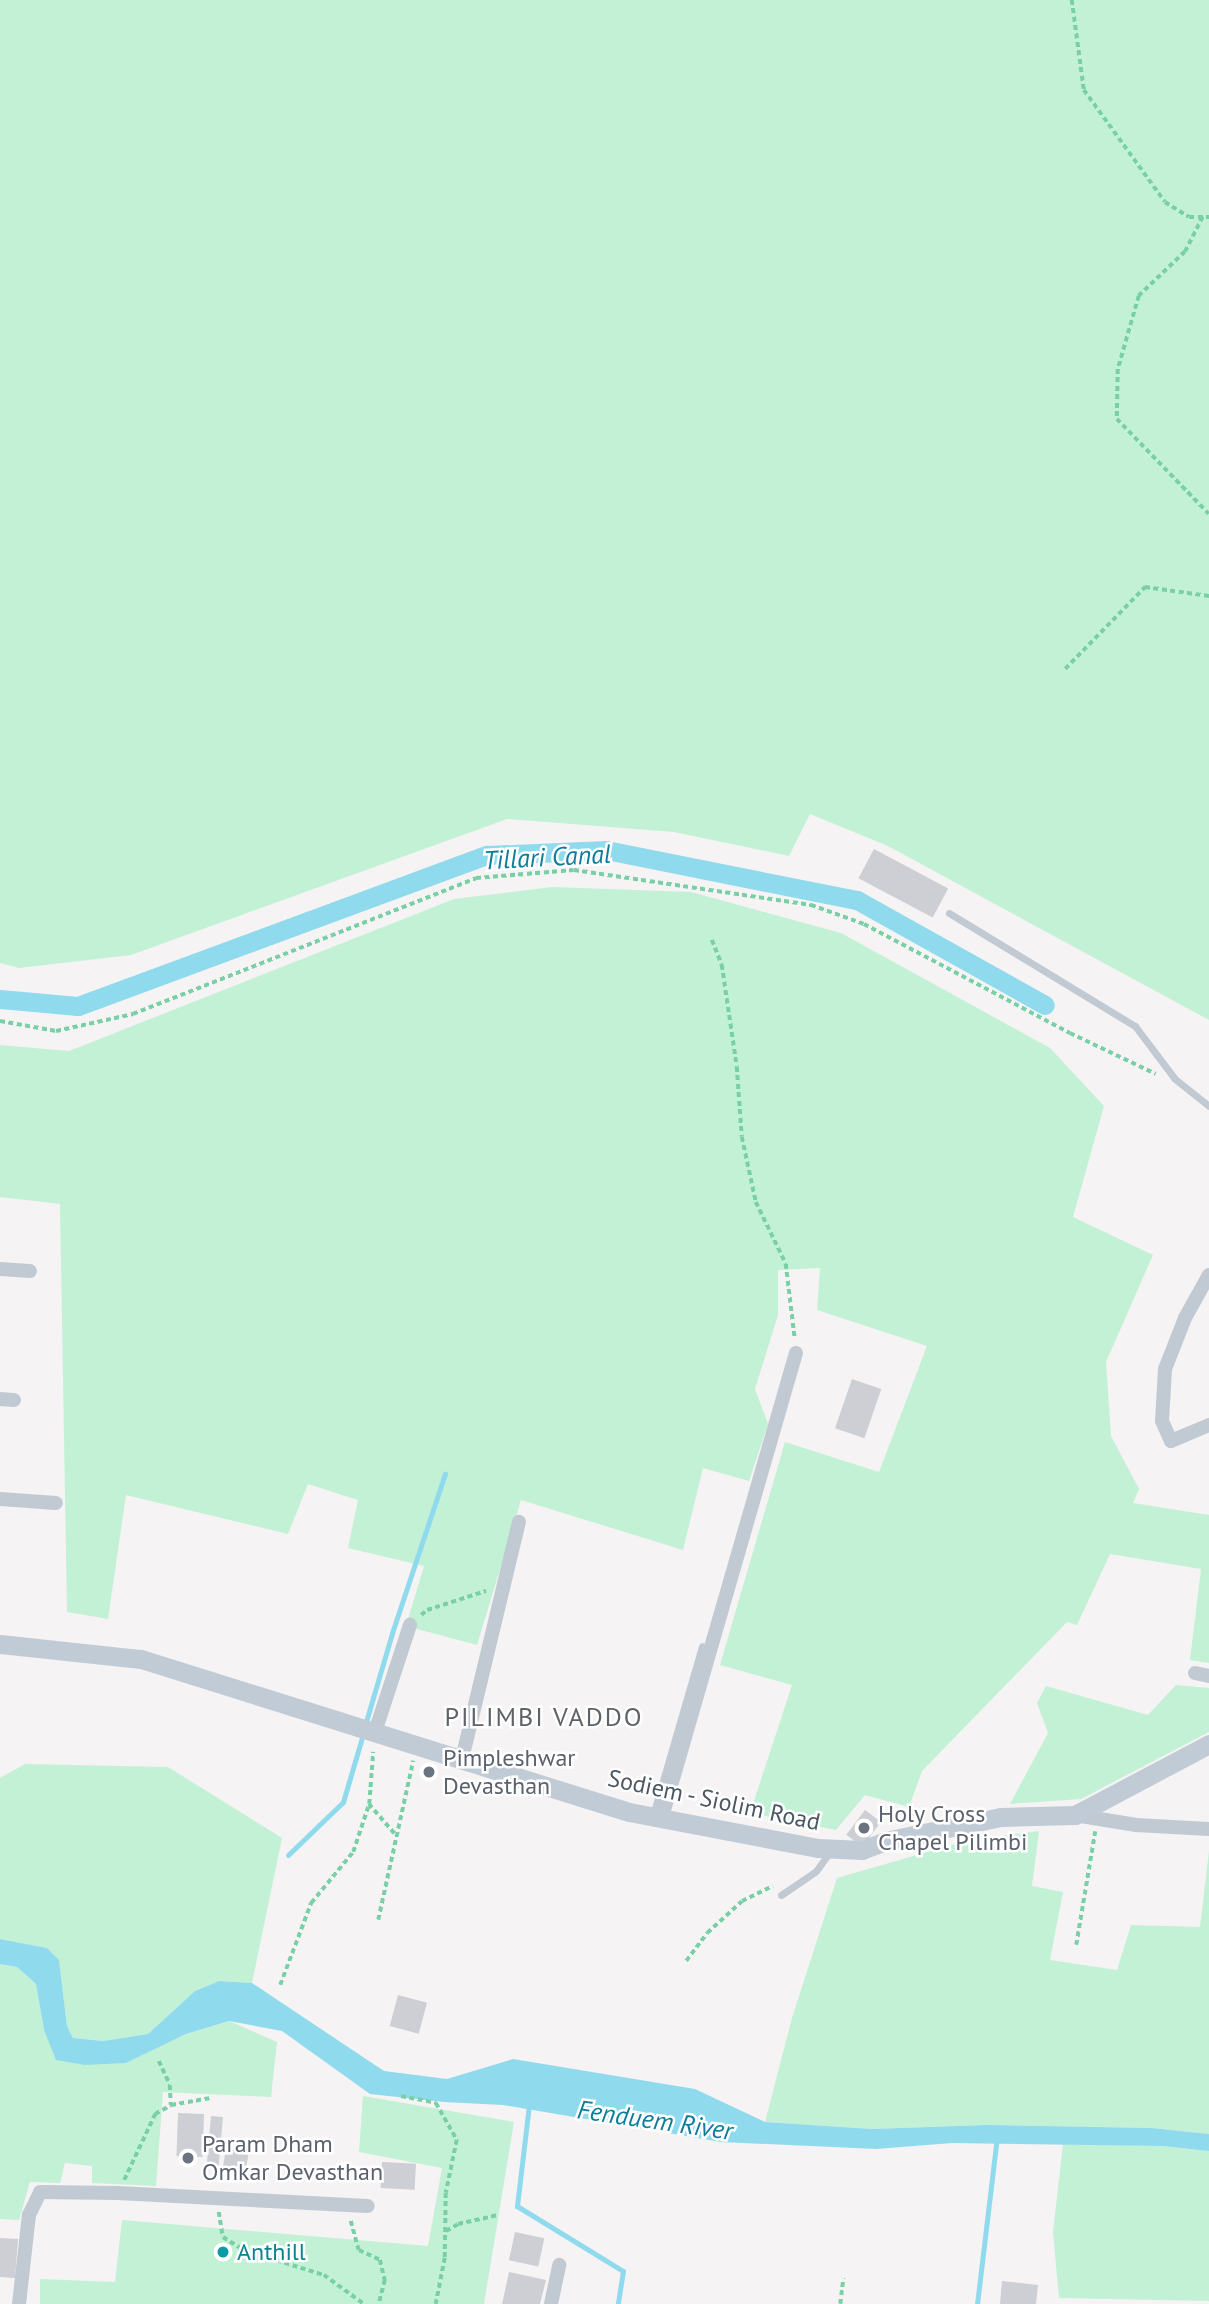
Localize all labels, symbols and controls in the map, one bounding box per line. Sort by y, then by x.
water label: Tillari Canal [482,838,612,876]
district label: PILIMBI VADDO [446,1701,642,1733]
place label: Pimpleshwar Devasthan [443,1744,575,1800]
street label: Sodiem - Siolim Road [603,1763,825,1837]
marker: Pimpleshwar Devasthan [421,1764,437,1780]
place label: Holy Cross Chapel Pilimbi [878,1800,1027,1856]
marker: Holy Cross Chapel Pilimbi [856,1820,872,1836]
water label: Fenduem River [575,2094,735,2146]
place label: Param Dham Omkar Devasthan [202,2130,383,2186]
marker: Param Dham Omkar Devasthan [180,2150,196,2166]
place label: Anthill [237,2238,306,2266]
marker: Anthill [215,2244,231,2260]

